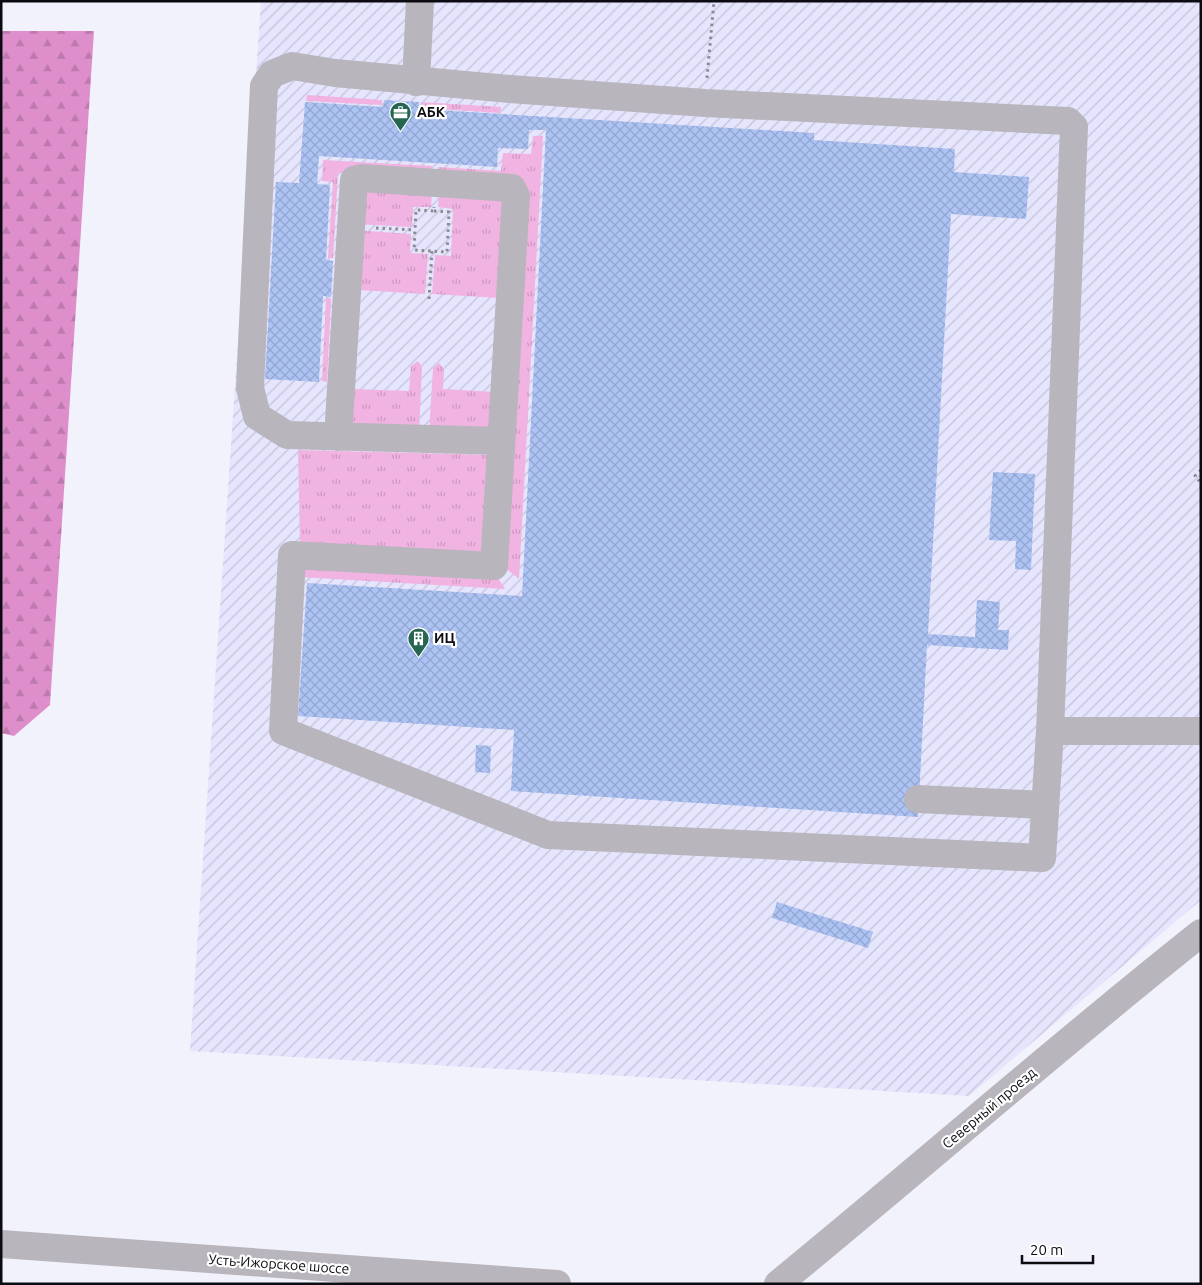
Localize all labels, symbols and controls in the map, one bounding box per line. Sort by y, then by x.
office icon: АБК [389,100,413,131]
place label: АБК [417,104,446,120]
building icon: ИЦ [406,626,430,657]
place label: ИЦ [434,630,455,646]
street label: Северный проезд [939,1064,1039,1152]
scale bar [1022,1232,1093,1264]
text: 20 m [1030,1241,1063,1258]
street label: Усть-Ижорское шоссе [208,1251,350,1277]

